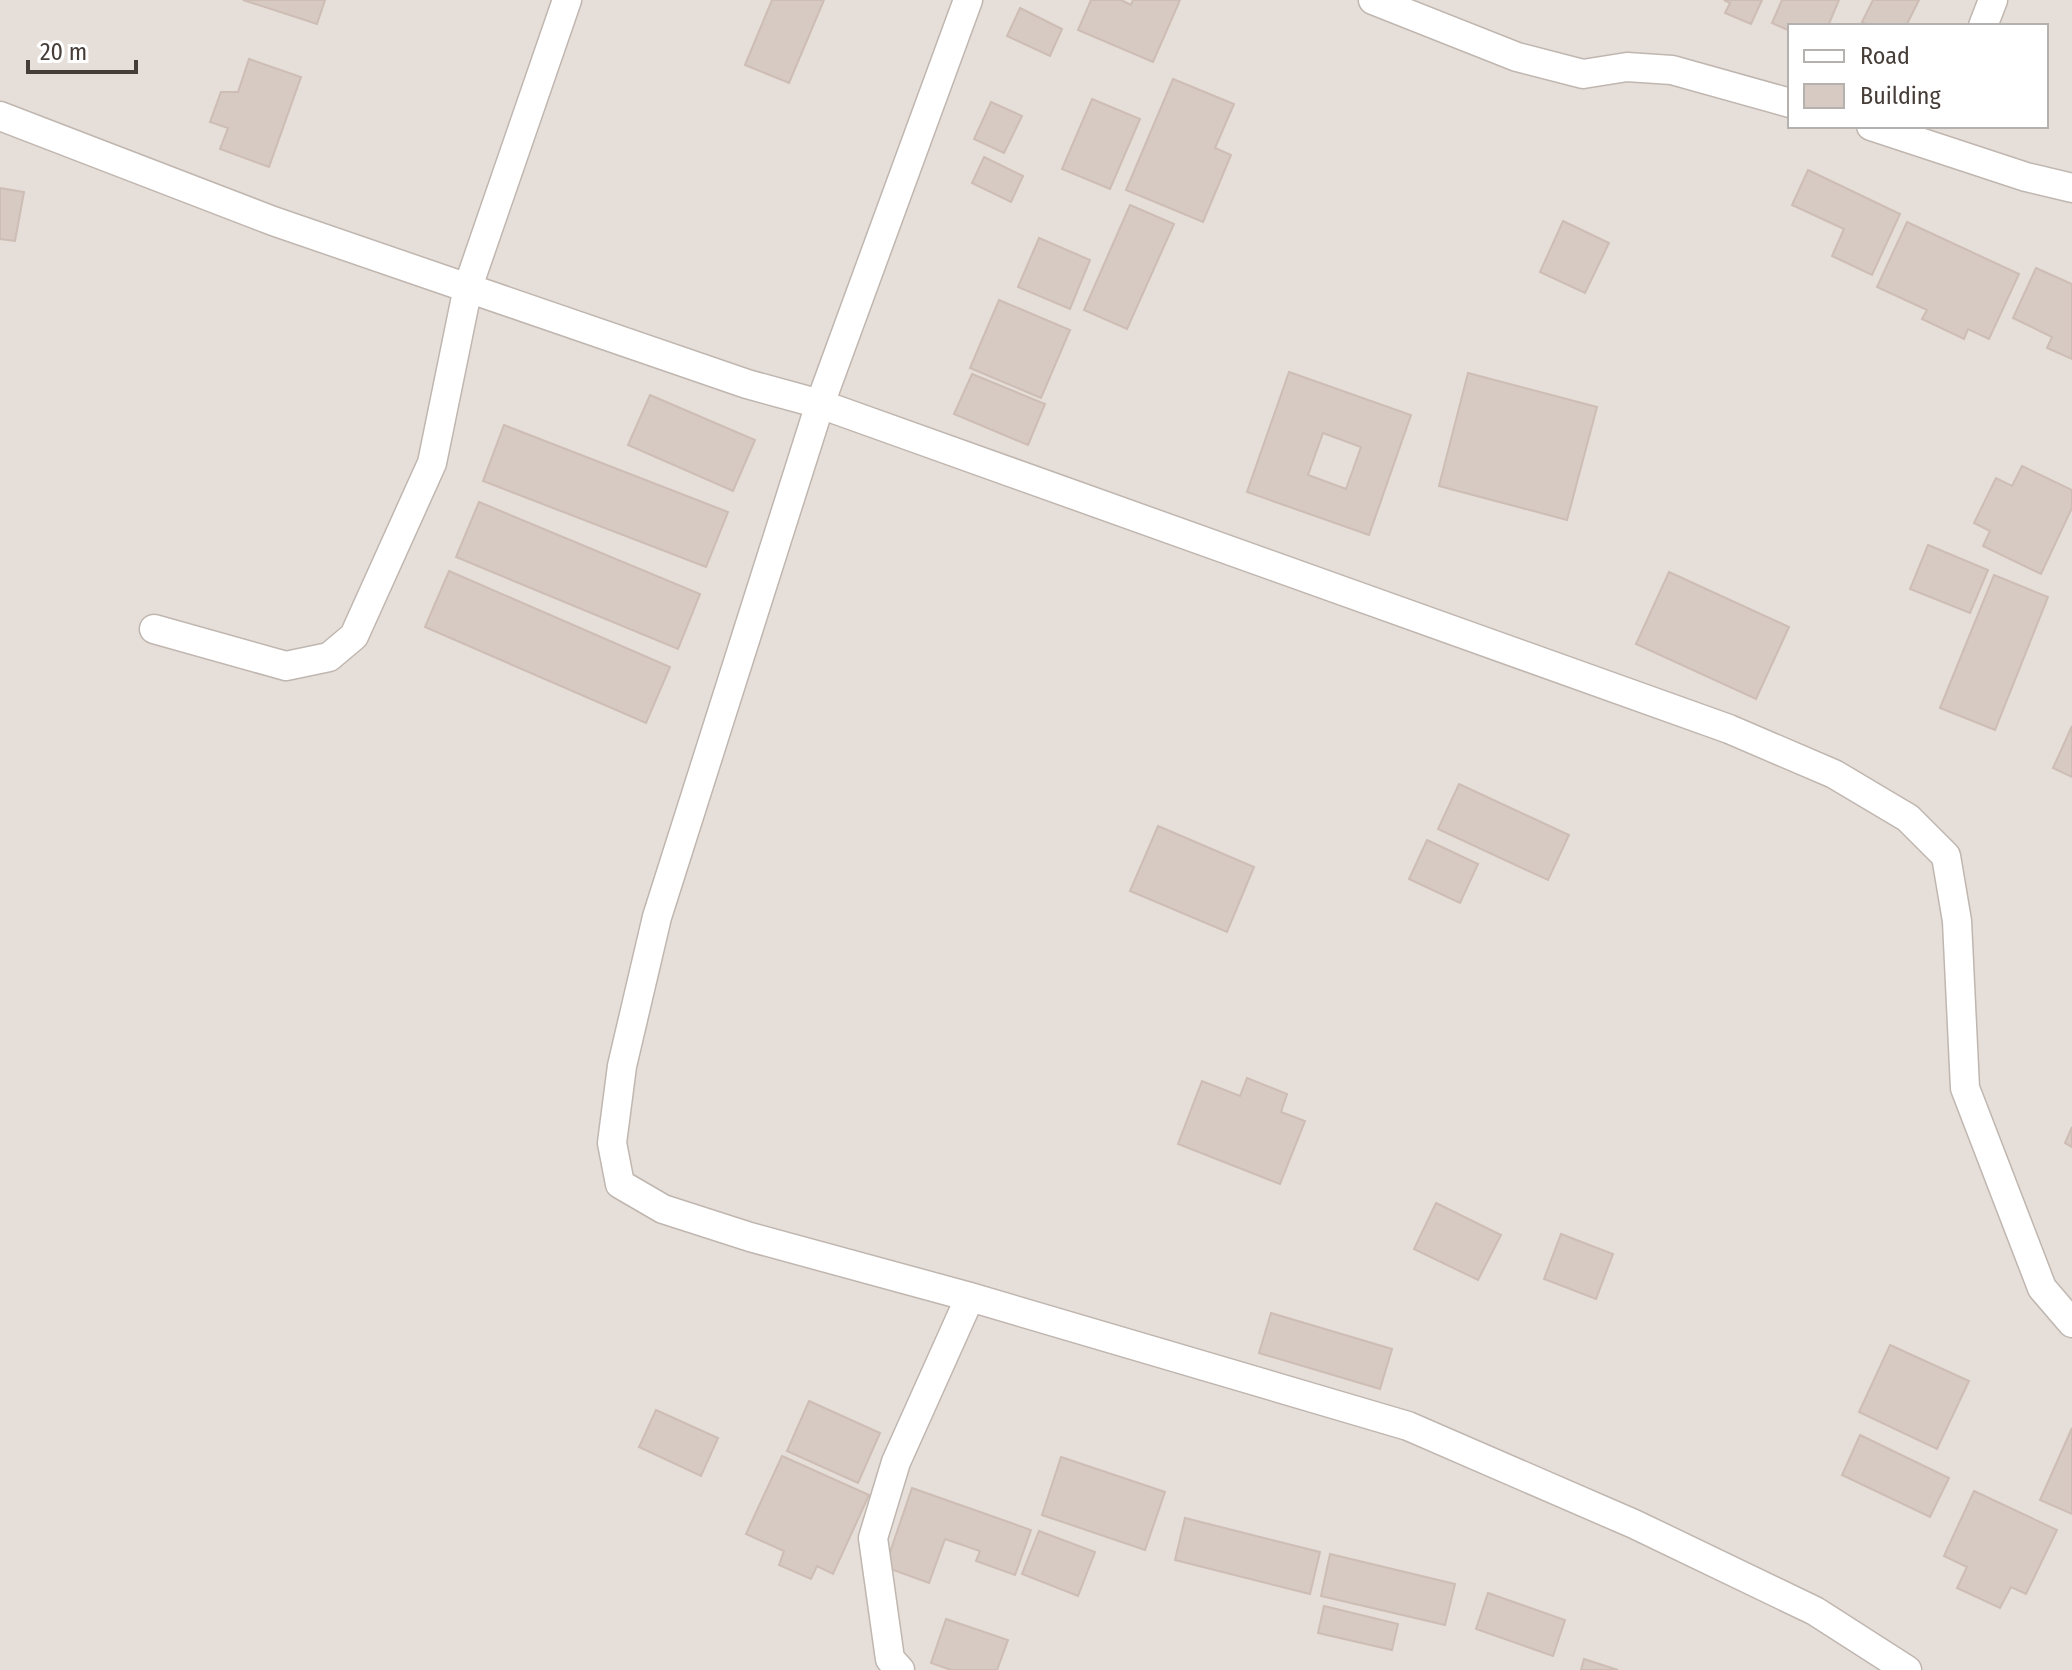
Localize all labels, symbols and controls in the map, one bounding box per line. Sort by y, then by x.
scale bar [28,24,136,74]
legend [1788,24,2048,128]
text: 20 m [40,38,87,66]
text: Road [1860,42,1910,70]
text: Building [1860,82,1942,110]

